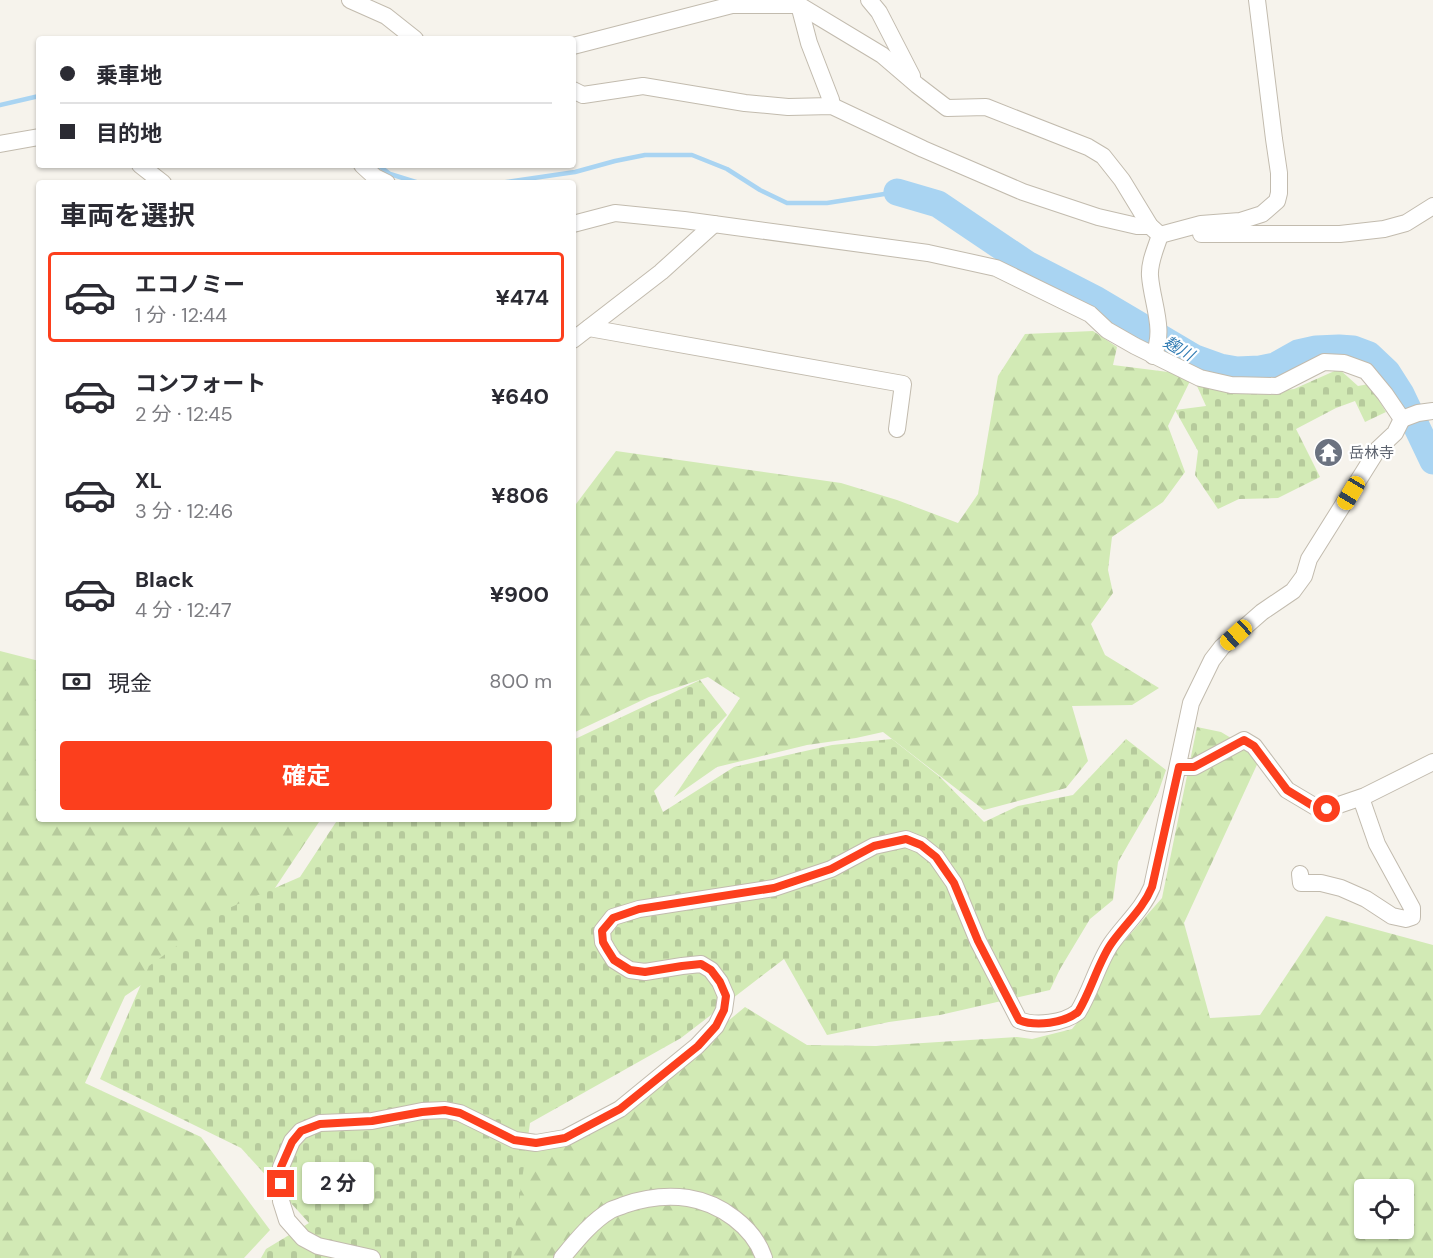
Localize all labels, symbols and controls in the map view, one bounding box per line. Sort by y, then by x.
text: 乗車地 [96,61,162,90]
text: 目的地 [96,119,162,148]
text: 車両を選択 [60,198,195,233]
icon: car [63,270,117,324]
text: エコノミー [135,270,245,299]
text: ¥474 [495,283,549,312]
text: 1 分 · 12:44 [135,302,227,328]
water label: 麹川 [1160,331,1200,367]
icon: car [63,369,117,423]
text: コンフォート [135,369,266,398]
text: ¥640 [491,382,549,411]
text: 2 分 · 12:45 [135,401,233,427]
temple icon: 岳林寺 [1312,437,1344,469]
place label: 岳林寺 [1349,443,1394,463]
text: XL [135,466,162,495]
icon: car [63,468,117,522]
car [1334,473,1368,513]
text: ¥806 [491,481,549,510]
text: 3 分 · 12:46 [135,498,233,524]
text: Black [135,565,194,594]
icon: car [63,567,117,621]
text: ¥900 [490,580,549,609]
text: 4 分 · 12:47 [135,597,232,623]
car [1217,616,1255,654]
icon: cash [60,665,93,698]
text: 800 m [489,668,552,694]
text: 現金 [108,669,152,698]
button: 確定 [60,741,552,810]
route start [1313,795,1340,822]
callout: 2 分 [302,1163,374,1205]
route end [267,1170,294,1197]
text: 2 分 [320,1170,356,1196]
map controls [1354,1179,1414,1239]
button: locate [1354,1179,1414,1239]

